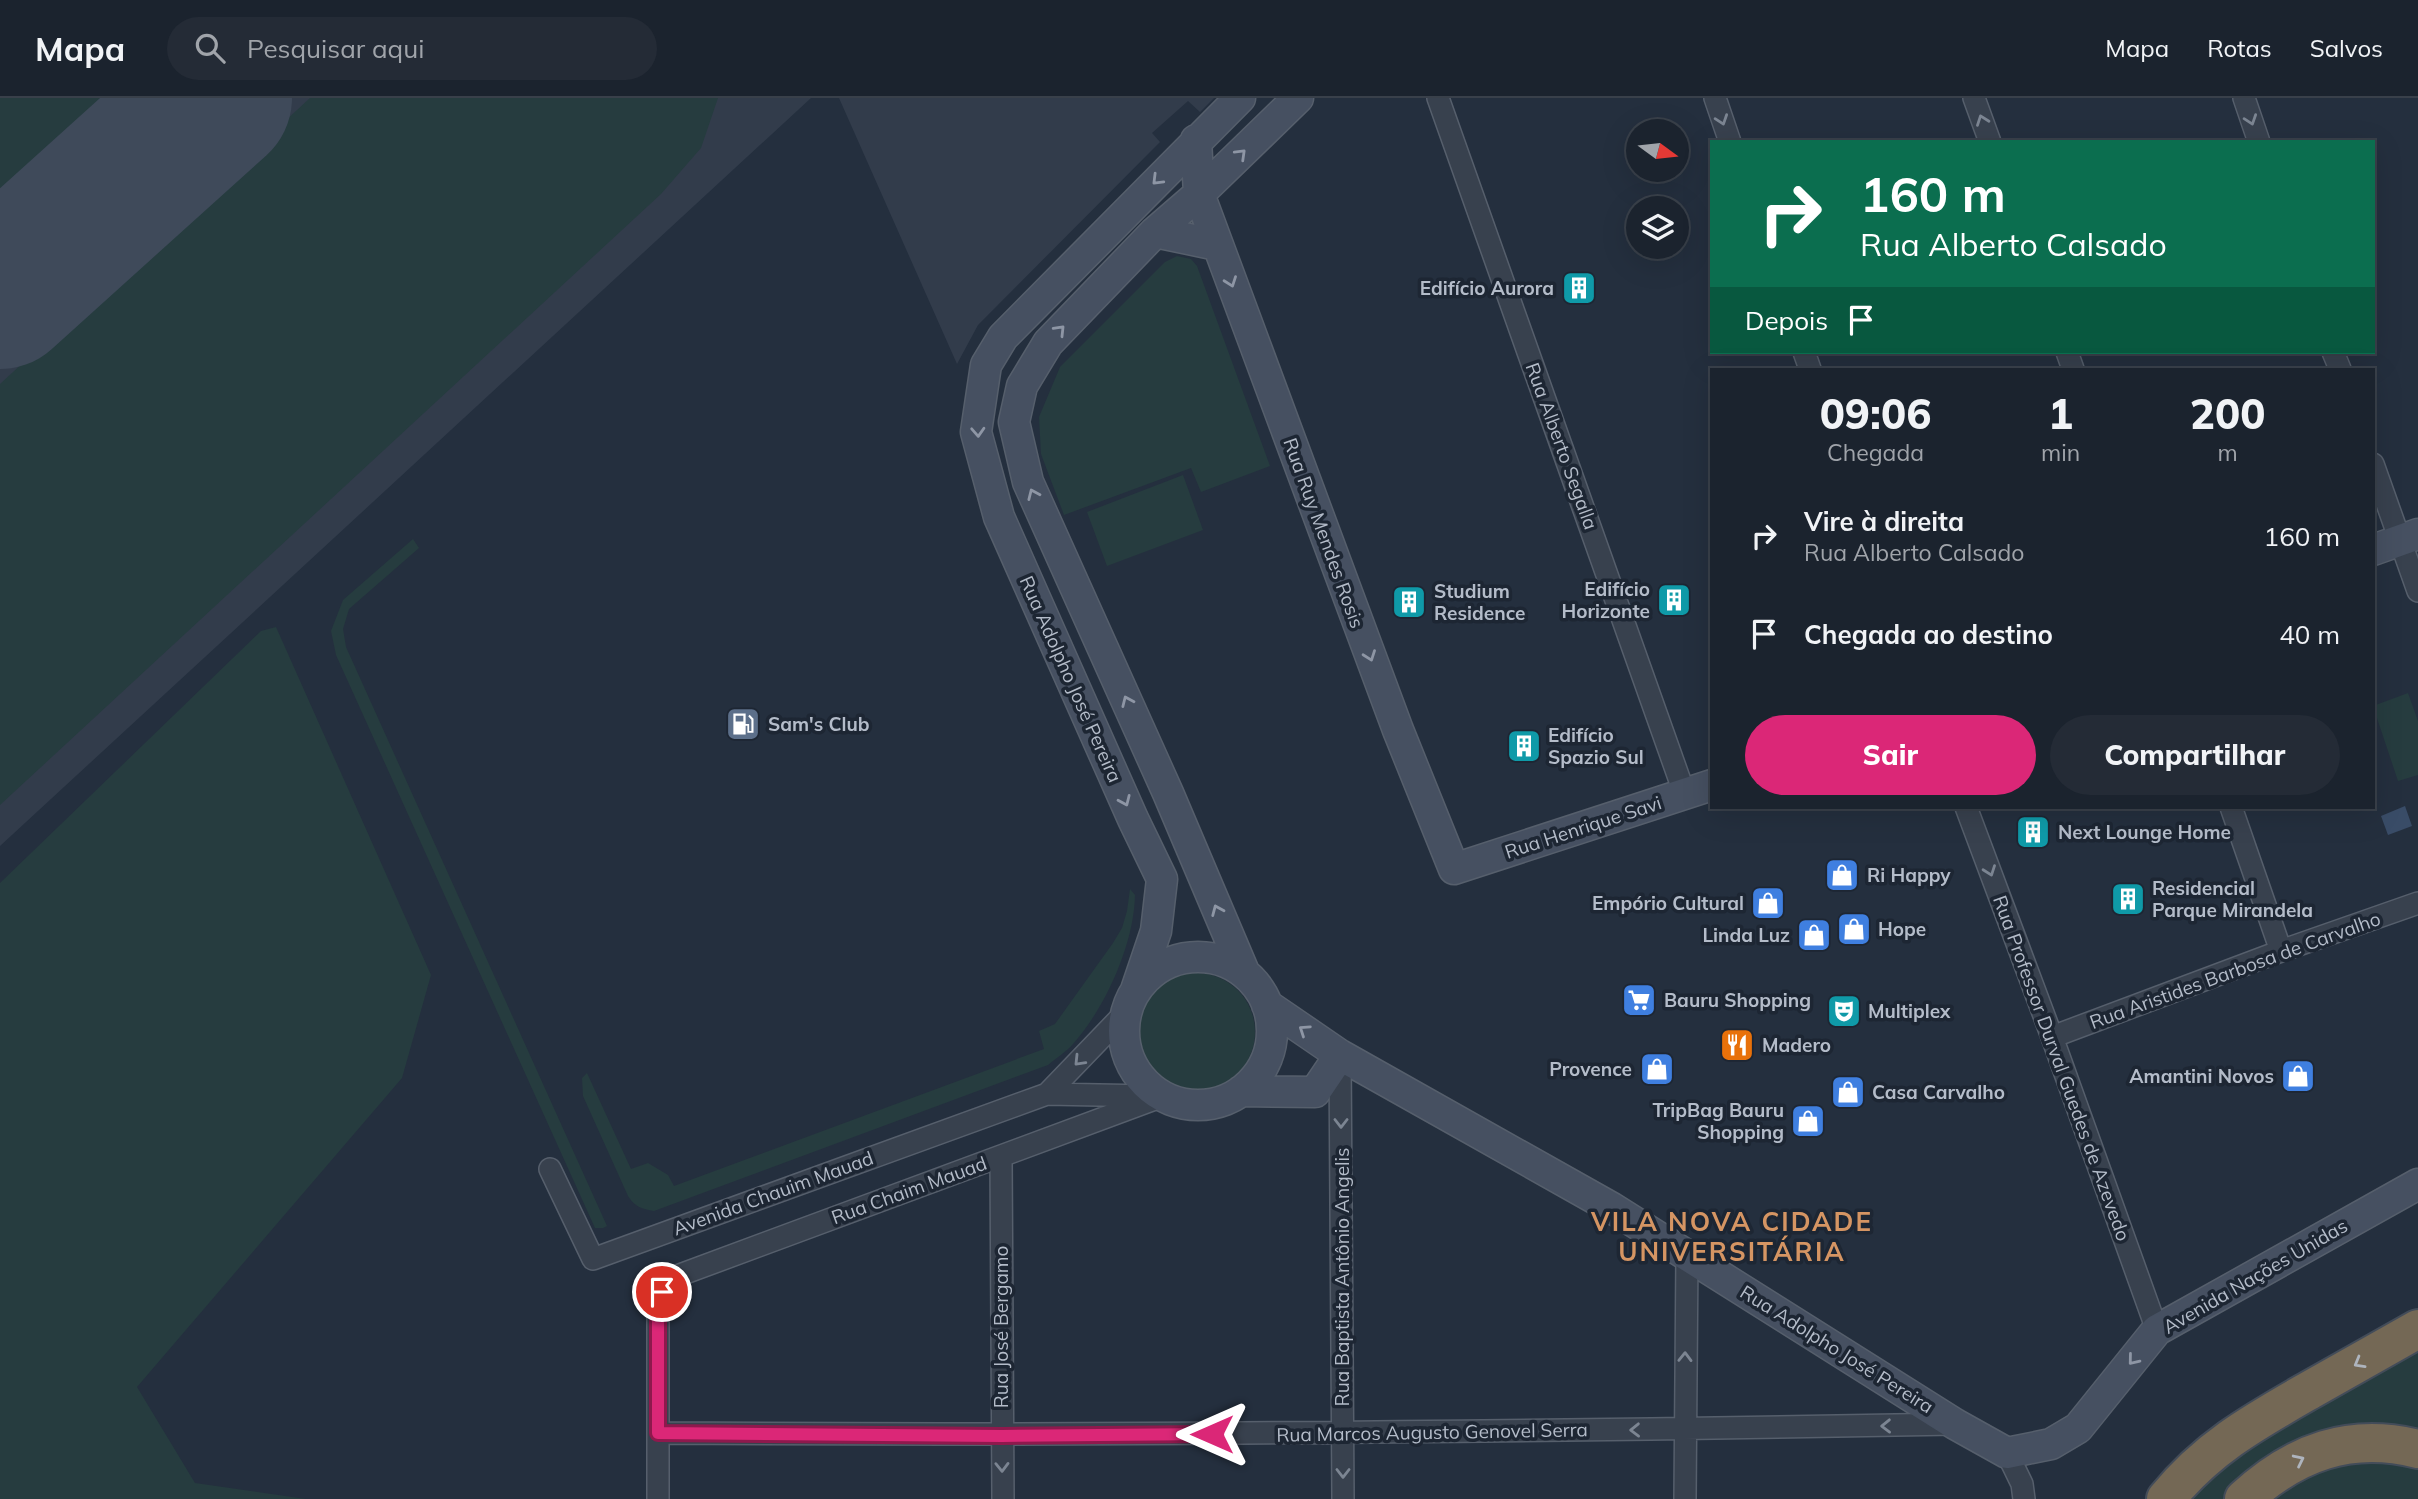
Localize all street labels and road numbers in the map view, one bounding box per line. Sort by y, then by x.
street label: Rua Alberto Segalla [1521,359,1603,533]
street label: Rua Ruy Mendes Rosis [1278,435,1370,631]
street label: Rua Adolpho José Pereira [1015,572,1127,786]
street label: Rua Henrique Savi [1502,790,1664,864]
street label: Rua Professor Durval Guedes de Azevedo [1988,892,2136,1244]
street label: Rua Aristides Barbosa de Carvalho [2086,906,2384,1034]
street label: Avenida Chauim Mauad [670,1146,876,1240]
street label: Rua Baptista Antônio Angelis [1330,1148,1354,1406]
street label: Rua Chaim Mauad [828,1151,990,1229]
street label: Avenida Nações Unidas [2158,1213,2352,1339]
street label: Rua José Bergamo [989,1246,1013,1408]
street label: Rua Adolpho José Pereira [1736,1280,1938,1418]
street label: Rua Marcos Augusto Genovel Serra [1276,1417,1588,1447]

